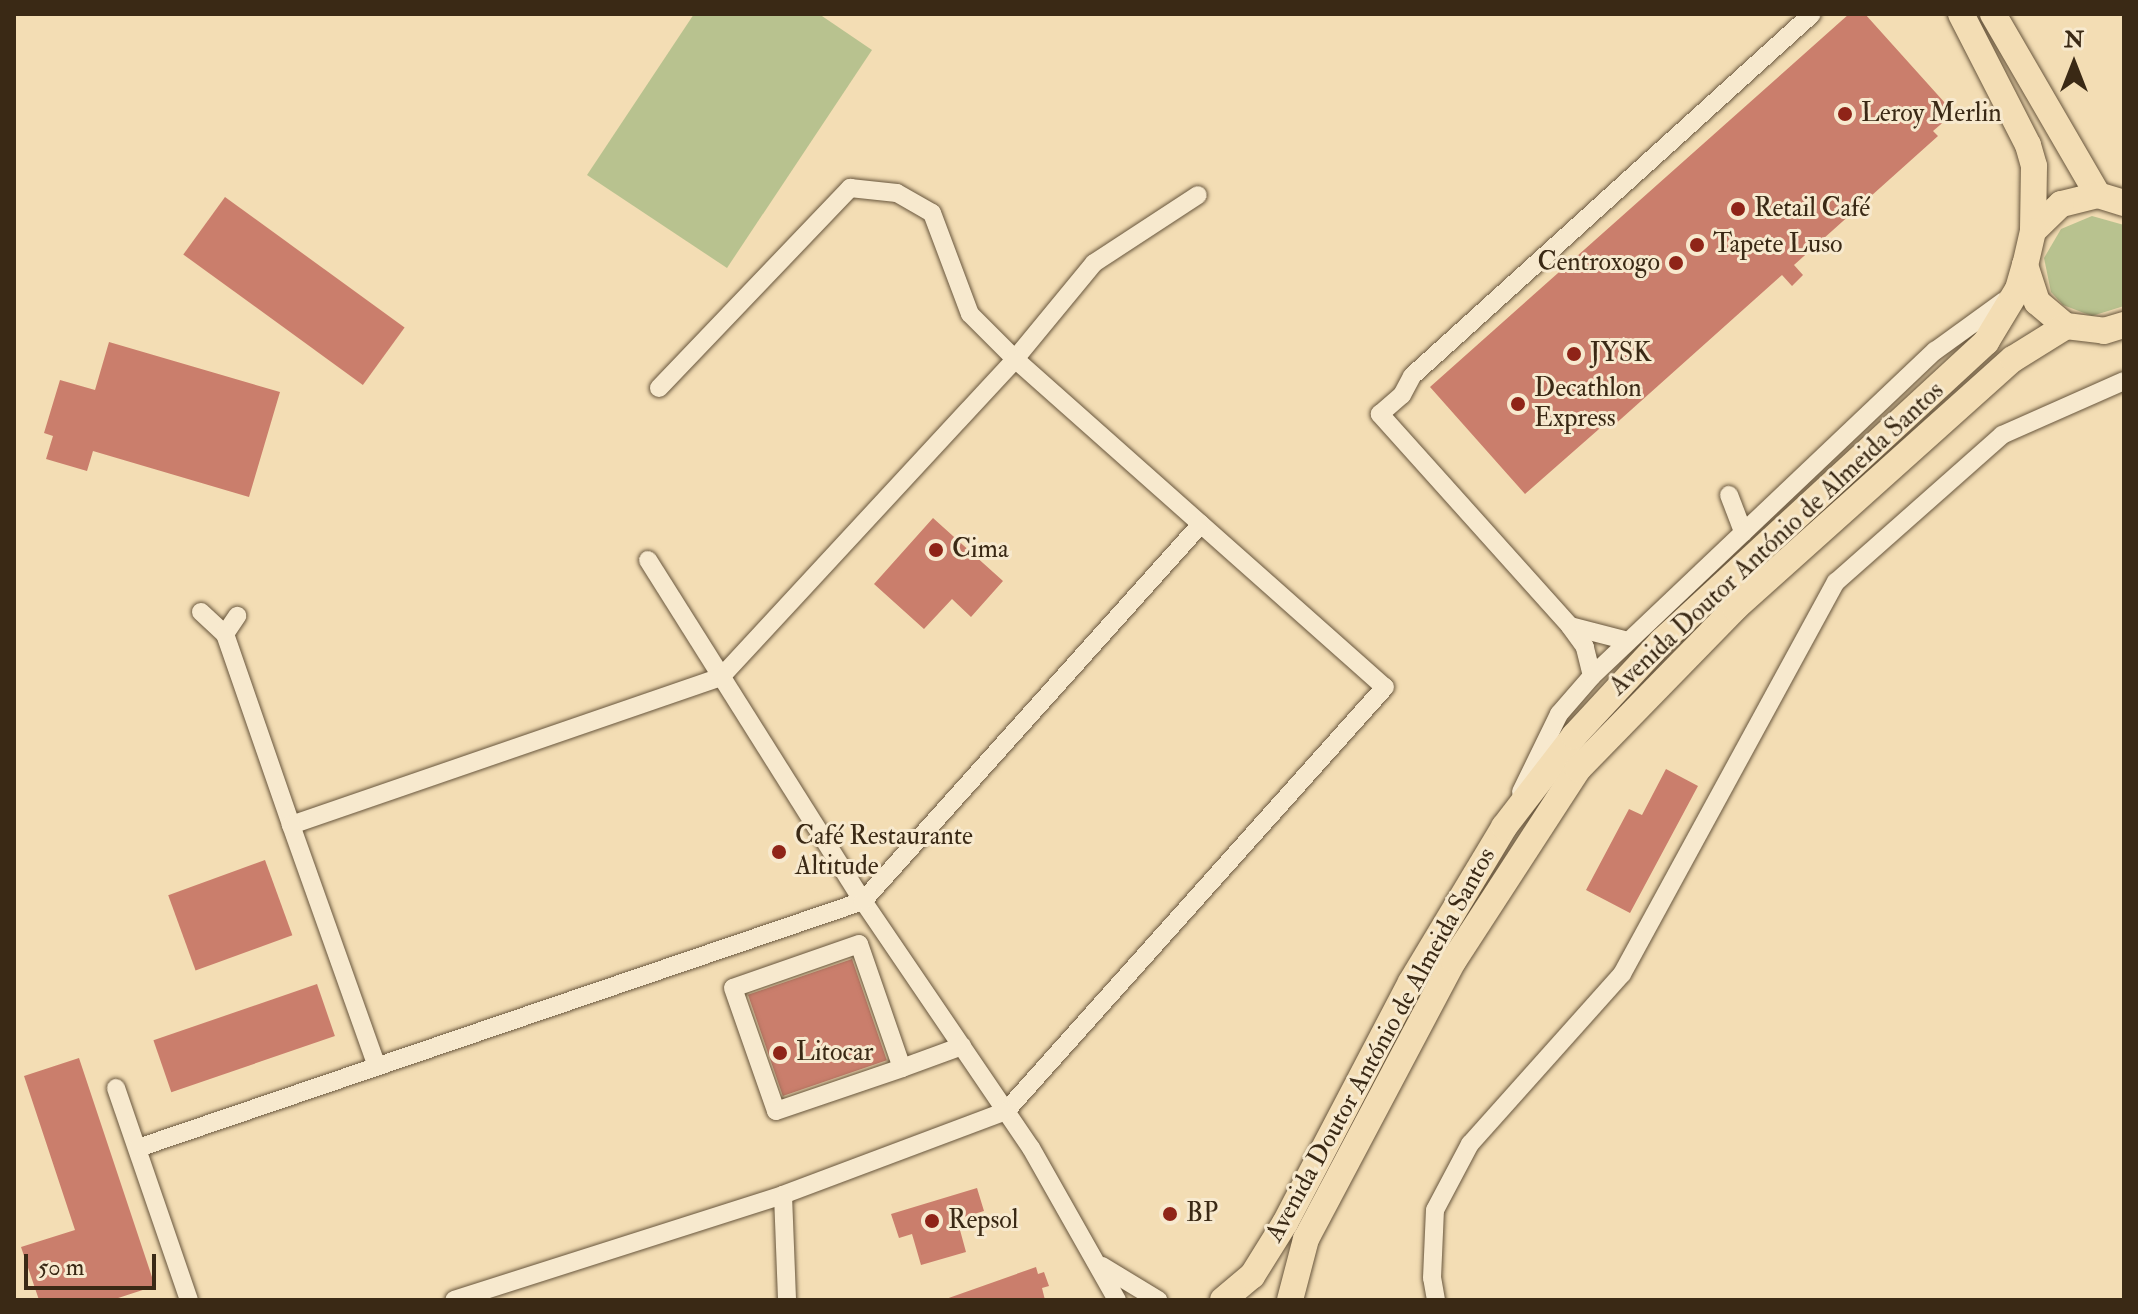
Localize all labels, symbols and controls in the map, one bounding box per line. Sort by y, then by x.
north arrow [2034,24,2114,104]
text: N [2064,26,2084,54]
place label: Leroy Merlin [1861,98,2002,130]
marker: Leroy Merlin [1836,105,1854,123]
place label: Retail Café [1754,193,1870,225]
marker: Retail Café [1729,200,1747,218]
place label: Tapete Luso [1713,229,1843,261]
marker: Tapete Luso [1688,236,1706,254]
place label: Centroxogo [1537,247,1660,279]
marker: Centroxogo [1667,254,1685,272]
place label: JYSK [1590,338,1651,370]
marker: JYSK [1565,345,1583,363]
place label: Decathlon Express [1534,373,1642,434]
street label: Avenida Doutor António de Almeida Santos [1603,376,1951,702]
marker: Decathlon Express [1509,395,1527,413]
place label: Cima [952,534,1009,566]
marker: Cima [927,541,945,559]
place label: Café Restaurante Altitude [795,821,973,882]
street label: Avenida Doutor António de Almeida Santos [1259,842,1503,1248]
marker: Café Restaurante Altitude [770,843,788,861]
place label: Litocar [796,1037,873,1069]
marker: Litocar [771,1044,789,1062]
place label: BP [1186,1198,1218,1230]
place label: Repsol [948,1205,1018,1237]
marker: BP [1161,1205,1179,1223]
marker: Repsol [923,1212,941,1230]
scale bar [28,1238,160,1288]
text: 50 m [38,1252,84,1283]

